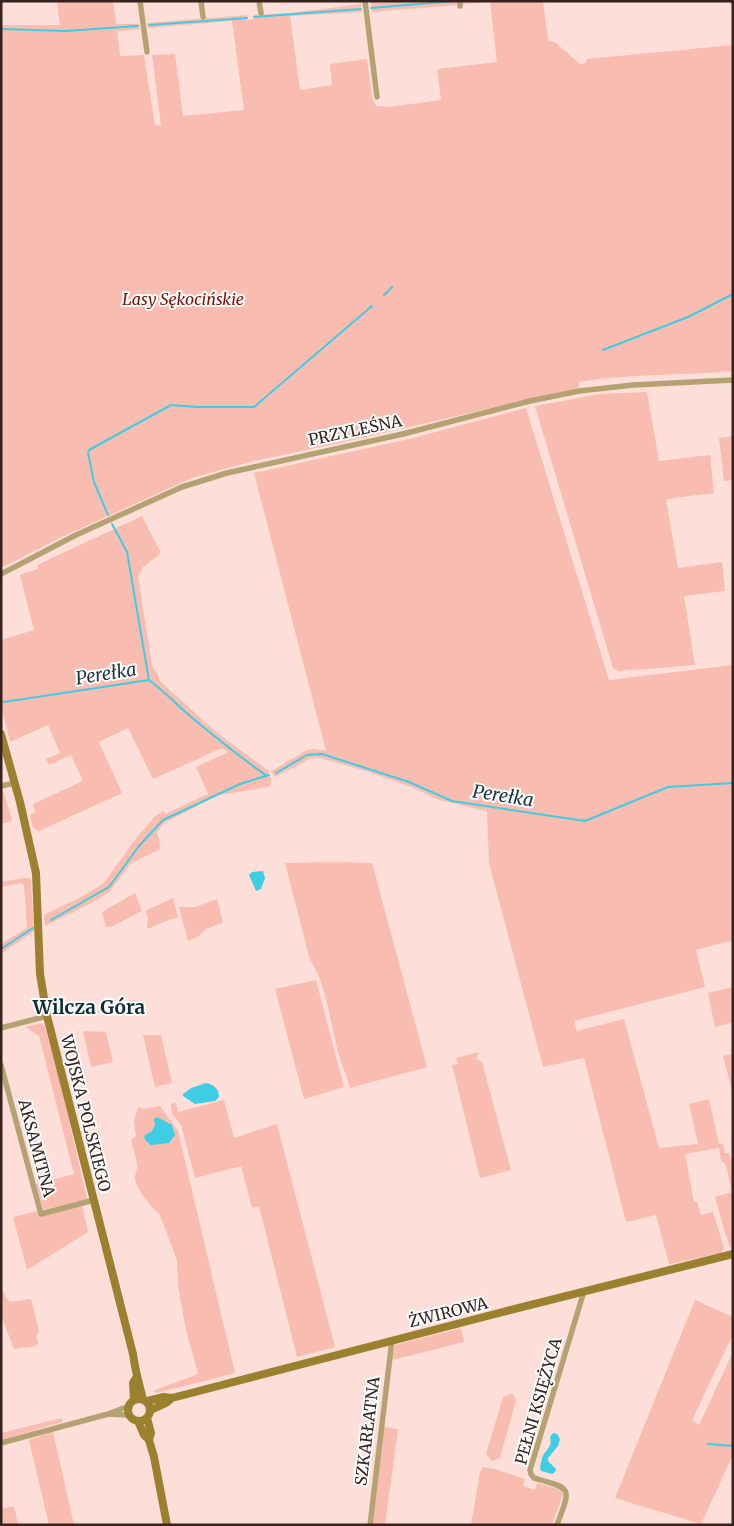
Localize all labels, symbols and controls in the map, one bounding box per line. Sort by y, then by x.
park label: Lasy Sękocińskie [122,289,244,309]
street label: PRZYLEŚNA [306,410,404,450]
water label: Perełka [74,657,138,690]
water label: Perełka [471,779,535,812]
district label: Wilcza Góra [32,995,146,1019]
street label: WOJSKA POLSKIEGO [57,1031,115,1194]
street label: AKSAMITNA [14,1096,60,1200]
street label: ŻWIROWA [406,1292,490,1331]
street label: PEŁNI KSIĘŻYCA [510,1334,566,1467]
street label: SZKARŁATNA [350,1375,384,1487]

